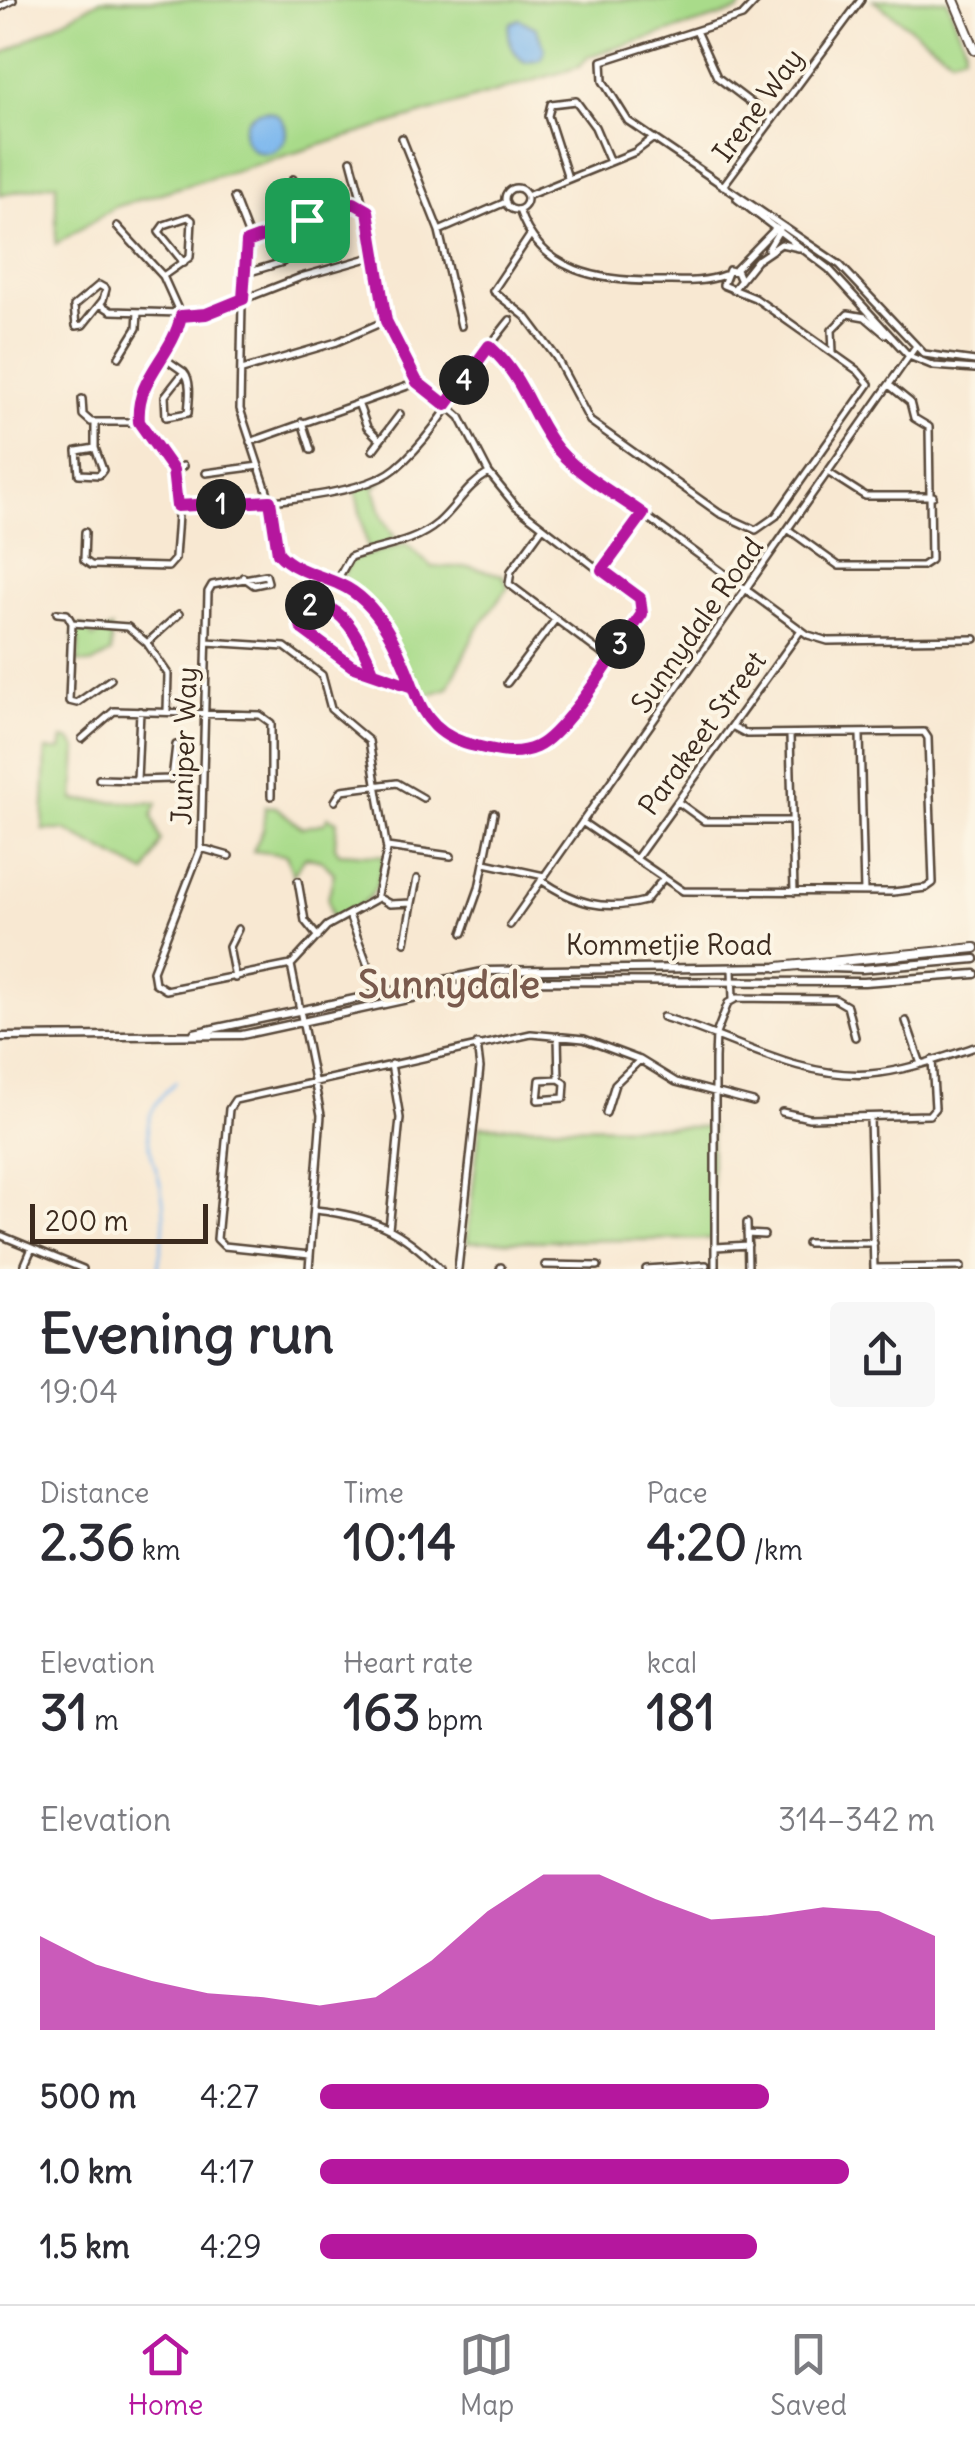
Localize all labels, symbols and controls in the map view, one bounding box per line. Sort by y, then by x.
street label: Irene Way [705,41,811,169]
pin [265,178,350,263]
icon: arrive [280,193,335,248]
pin: 4 [439,355,489,405]
text: 4 [456,362,472,398]
pin: 1 [196,479,246,529]
text: 1 [215,486,227,522]
street label: Sunnydale Road [623,530,771,720]
pin: 2 [285,580,335,630]
text: 2 [302,587,318,623]
pin: 3 [595,619,645,669]
text: 3 [612,626,628,662]
street label: Parakeet Street [630,644,774,822]
street label: Juniper Way [163,666,205,826]
street label: Kommetjie Road [566,927,772,963]
district label: Sunnydale [358,961,540,1008]
scale bar [30,1199,208,1244]
text: 200 m [45,1203,128,1239]
text: Evening run [40,1299,334,1368]
button: share [830,1302,935,1407]
text: 19:04 [40,1371,118,1412]
text: Distance [40,1475,149,1511]
text: Time [343,1475,404,1511]
text: Pace [647,1475,708,1511]
text: 2.36 [40,1511,135,1574]
text: 10:14 [343,1511,456,1574]
text: 4:20 [647,1511,747,1574]
text: km [135,1532,181,1568]
text: /km [747,1532,803,1568]
text: Elevation [40,1645,155,1681]
text: Heart rate [343,1645,473,1681]
text: kcal [647,1645,697,1681]
text: 31 [40,1681,88,1744]
text: 163 [343,1681,420,1744]
text: 181 [647,1681,715,1744]
text: m [88,1702,119,1738]
text: bpm [420,1702,483,1738]
text: Elevation [40,1799,171,1840]
text: 314–342 m [778,1799,935,1840]
text: 500 m [40,2076,136,2117]
text: 4:27 [200,2076,259,2117]
text: 1.0 km [40,2151,132,2192]
text: 4:17 [200,2151,254,2192]
text: 1.5 km [40,2226,130,2267]
text: 4:29 [200,2226,262,2267]
tab: Home [128,2327,203,2423]
tab: Map [459,2327,514,2423]
tab: Saved [770,2327,847,2423]

